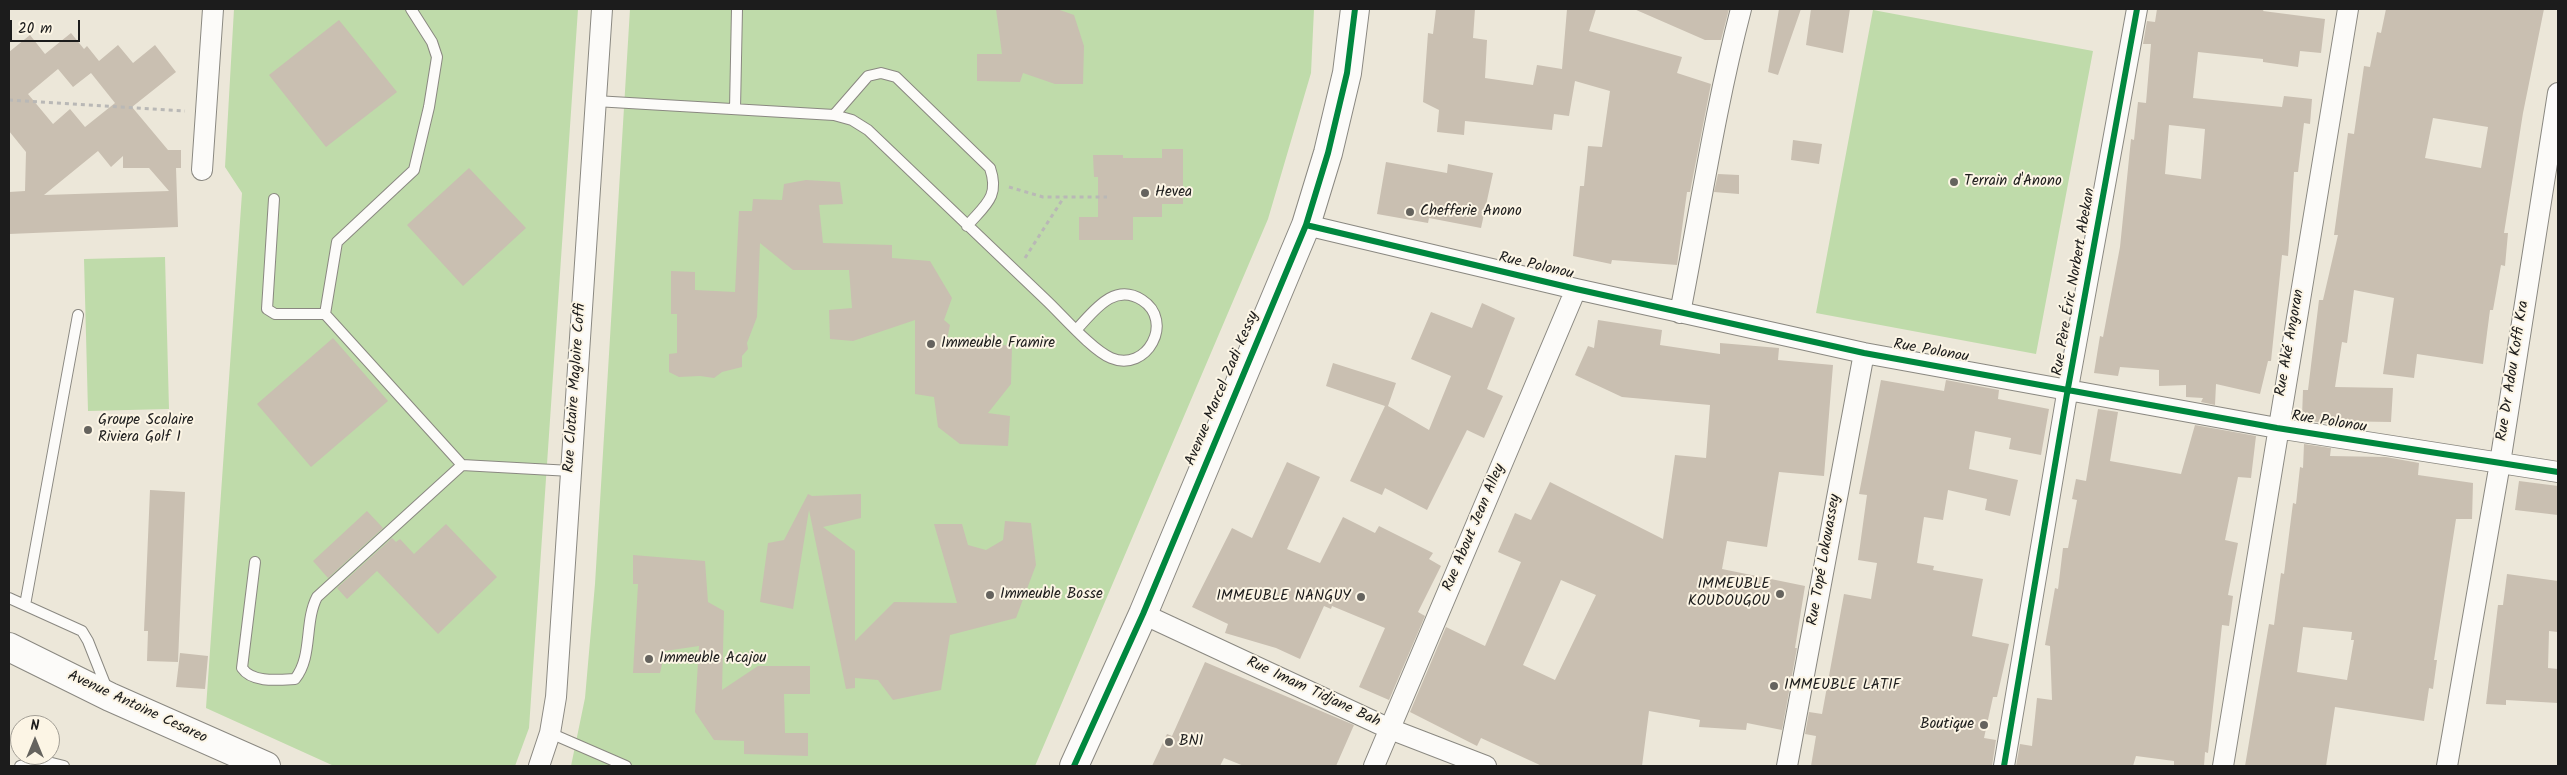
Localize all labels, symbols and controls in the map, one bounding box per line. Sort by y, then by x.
scale bar [12,10,82,42]
text: 20 m [18,17,52,41]
place label: Terrain d'Anono [1964,173,2062,191]
marker: Terrain d'Anono [1948,176,1960,188]
place label: Hevea [1155,184,1192,202]
marker: Hevea [1139,187,1151,199]
street label: Rue Père Éric Norbert Abekan [2050,187,2100,377]
place label: Chefferie Anono [1420,203,1522,221]
marker: Chefferie Anono [1404,206,1416,218]
street label: Rue Polonou [1497,250,1575,284]
street label: Rue Aké Angoran [2273,288,2309,398]
street label: Rue Dr Adou Koffi Kra [2494,299,2534,443]
street label: Rue Clotaire Magloire Coffi [561,303,591,473]
street label: Avenue Marcel Zadi Kessy [1182,309,1264,469]
place label: Immeuble Framire [941,335,1055,353]
street label: Rue Polonou [1892,337,1970,367]
marker: Immeuble Framire [925,338,937,350]
street label: Rue Polonou [2290,408,2368,438]
place label: Groupe Scolaire Riviera Golf 1 [98,412,194,447]
marker: Groupe Scolaire Riviera Golf 1 [82,424,94,436]
street label: Rue About Jean Alley [1440,462,1510,594]
street label: Rue Topé Lokouassey [1805,493,1845,627]
place label: IMMEUBLE KOUDOUGOU [1688,576,1770,611]
place label: Immeuble Bosse [1000,586,1103,604]
place label: IMMEUBLE NANGUY [1216,588,1351,606]
marker: IMMEUBLE KOUDOUGOU [1774,588,1786,600]
marker: Immeuble Bosse [984,589,996,601]
marker: IMMEUBLE NANGUY [1355,591,1367,603]
place label: Immeuble Acajou [659,650,766,668]
marker: Immeuble Acajou [643,653,655,665]
street label: Rue Imam Tidjane Bah [1243,654,1383,732]
street label: Avenue Antoine Cesareo [64,668,210,748]
place label: IMMEUBLE LATIF [1784,677,1900,695]
marker: IMMEUBLE LATIF [1768,680,1780,692]
north arrow [10,715,60,765]
text: N [31,715,39,737]
place label: Boutique [1920,716,1974,734]
marker: Boutique [1978,719,1990,731]
place label: BNI [1179,733,1203,751]
marker: BNI [1163,736,1175,748]

